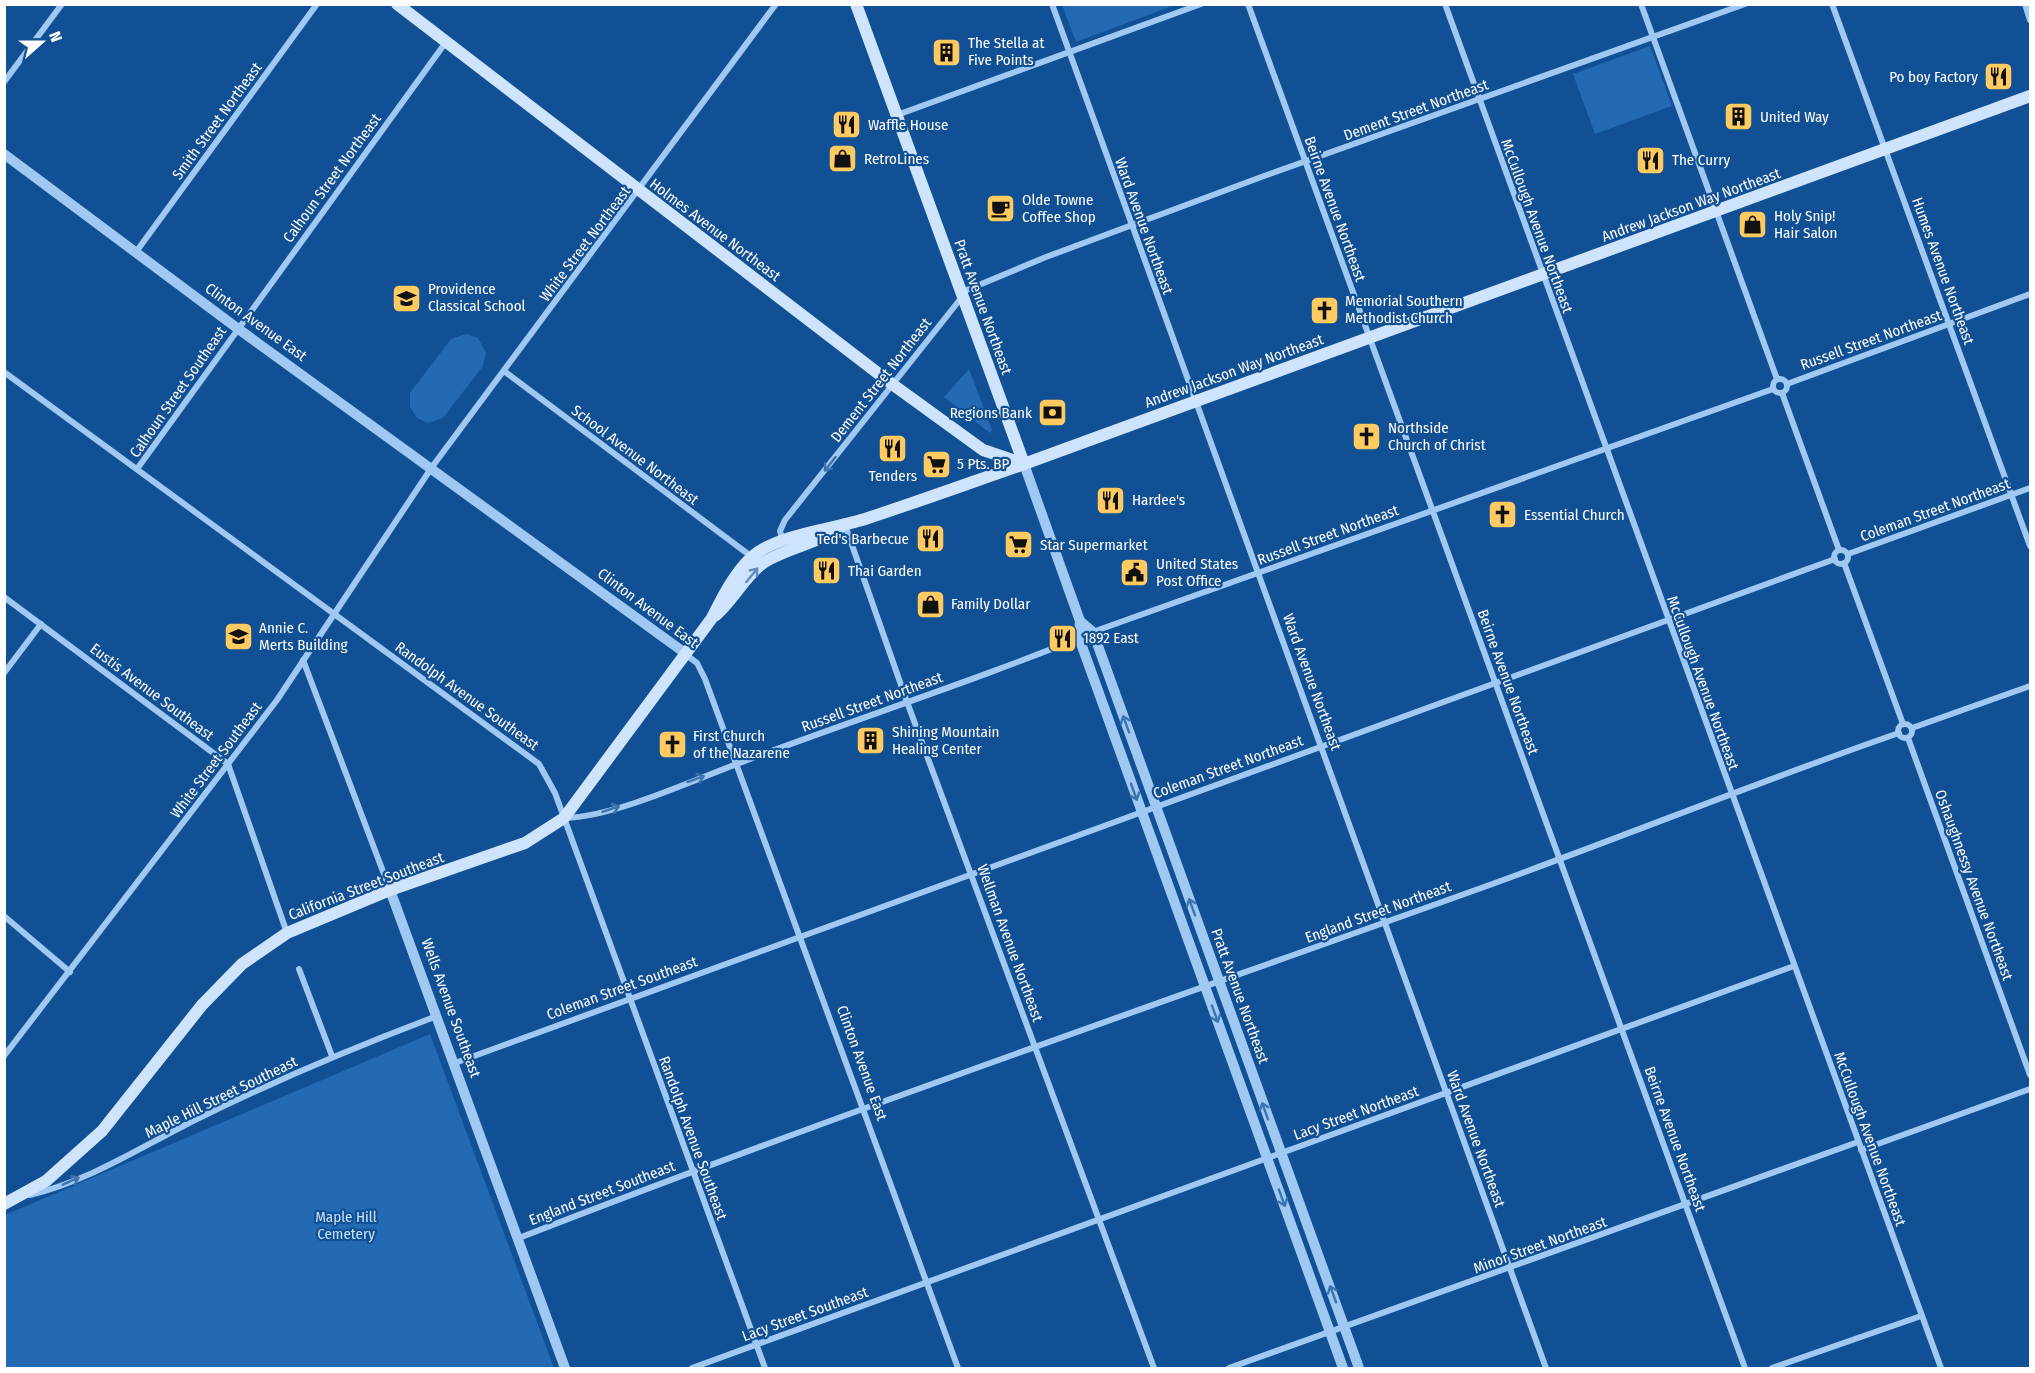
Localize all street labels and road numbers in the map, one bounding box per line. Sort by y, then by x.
street label: Smith Street Northeast [168,59,266,183]
street label: Dement Street Northeast [1341,75,1491,145]
street label: Calhoun Street Northeast [279,110,385,246]
street label: Beirne Avenue Northeast [1300,134,1370,284]
street label: McCullough Avenue Northeast [1497,137,1577,316]
street label: Ward Avenue Northeast [1111,155,1177,297]
street label: Andrew Jackson Way Northeast [1599,164,1783,246]
street label: Holmes Avenue Northeast [646,175,784,285]
street label: White Street Northeast [536,183,634,305]
street label: Humes Avenue Northeast [1908,195,1978,347]
street label: Pratt Avenue Northeast [950,237,1016,377]
street label: Clinton Avenue East [202,279,310,365]
street label: Russell Street Northeast [1798,306,1944,374]
street label: Dement Street Northeast [827,314,935,446]
street label: Calhoun Street Southeast [126,323,230,461]
street label: Andrew Jackson Way Northeast [1142,330,1326,412]
street label: School Avenue Northeast [568,401,702,509]
street label: Coleman Street Northeast [1858,474,2012,545]
street label: Russell Street Northeast [1255,501,1401,569]
street label: Clinton Avenue East [594,564,702,652]
street label: McCullough Avenue Northeast [1663,594,1743,773]
street label: Beirne Avenue Northeast [1473,607,1543,757]
street label: Ward Avenue Northeast [1279,611,1345,753]
street label: Randolph Avenue Southeast [392,638,542,754]
street label: Eustis Avenue Southeast [87,640,217,744]
street label: Russell Street Northeast [799,668,945,736]
street label: White Street Southeast [166,698,266,822]
street label: Coleman Street Northeast [1151,731,1305,802]
street label: Oshaughnessy Avenue Northeast [1931,787,2017,983]
street label: California Street Southeast [286,848,446,924]
street label: Wellman Avenue Northeast [973,862,1047,1024]
street label: England Street Northeast [1303,877,1453,947]
street label: Pratt Avenue Northeast [1207,926,1273,1066]
street label: Wells Avenue Southeast [417,936,485,1080]
street label: Coleman Street Southeast [544,952,700,1024]
street label: Clinton Avenue East [833,1003,891,1123]
street label: McCullough Avenue Northeast [1830,1050,1910,1229]
street label: Maple Hill Street Southeast [142,1052,300,1142]
street label: Randolph Avenue Southeast [655,1054,731,1222]
street label: Beirne Avenue Northeast [1640,1064,1710,1214]
street label: Ward Avenue Northeast [1443,1068,1509,1210]
street label: Lacy Street Northeast [1291,1082,1421,1144]
street label: England Street Southeast [527,1157,678,1229]
street label: Minor Street Northeast [1471,1213,1609,1277]
street label: Lacy Street Southeast [740,1283,871,1345]

